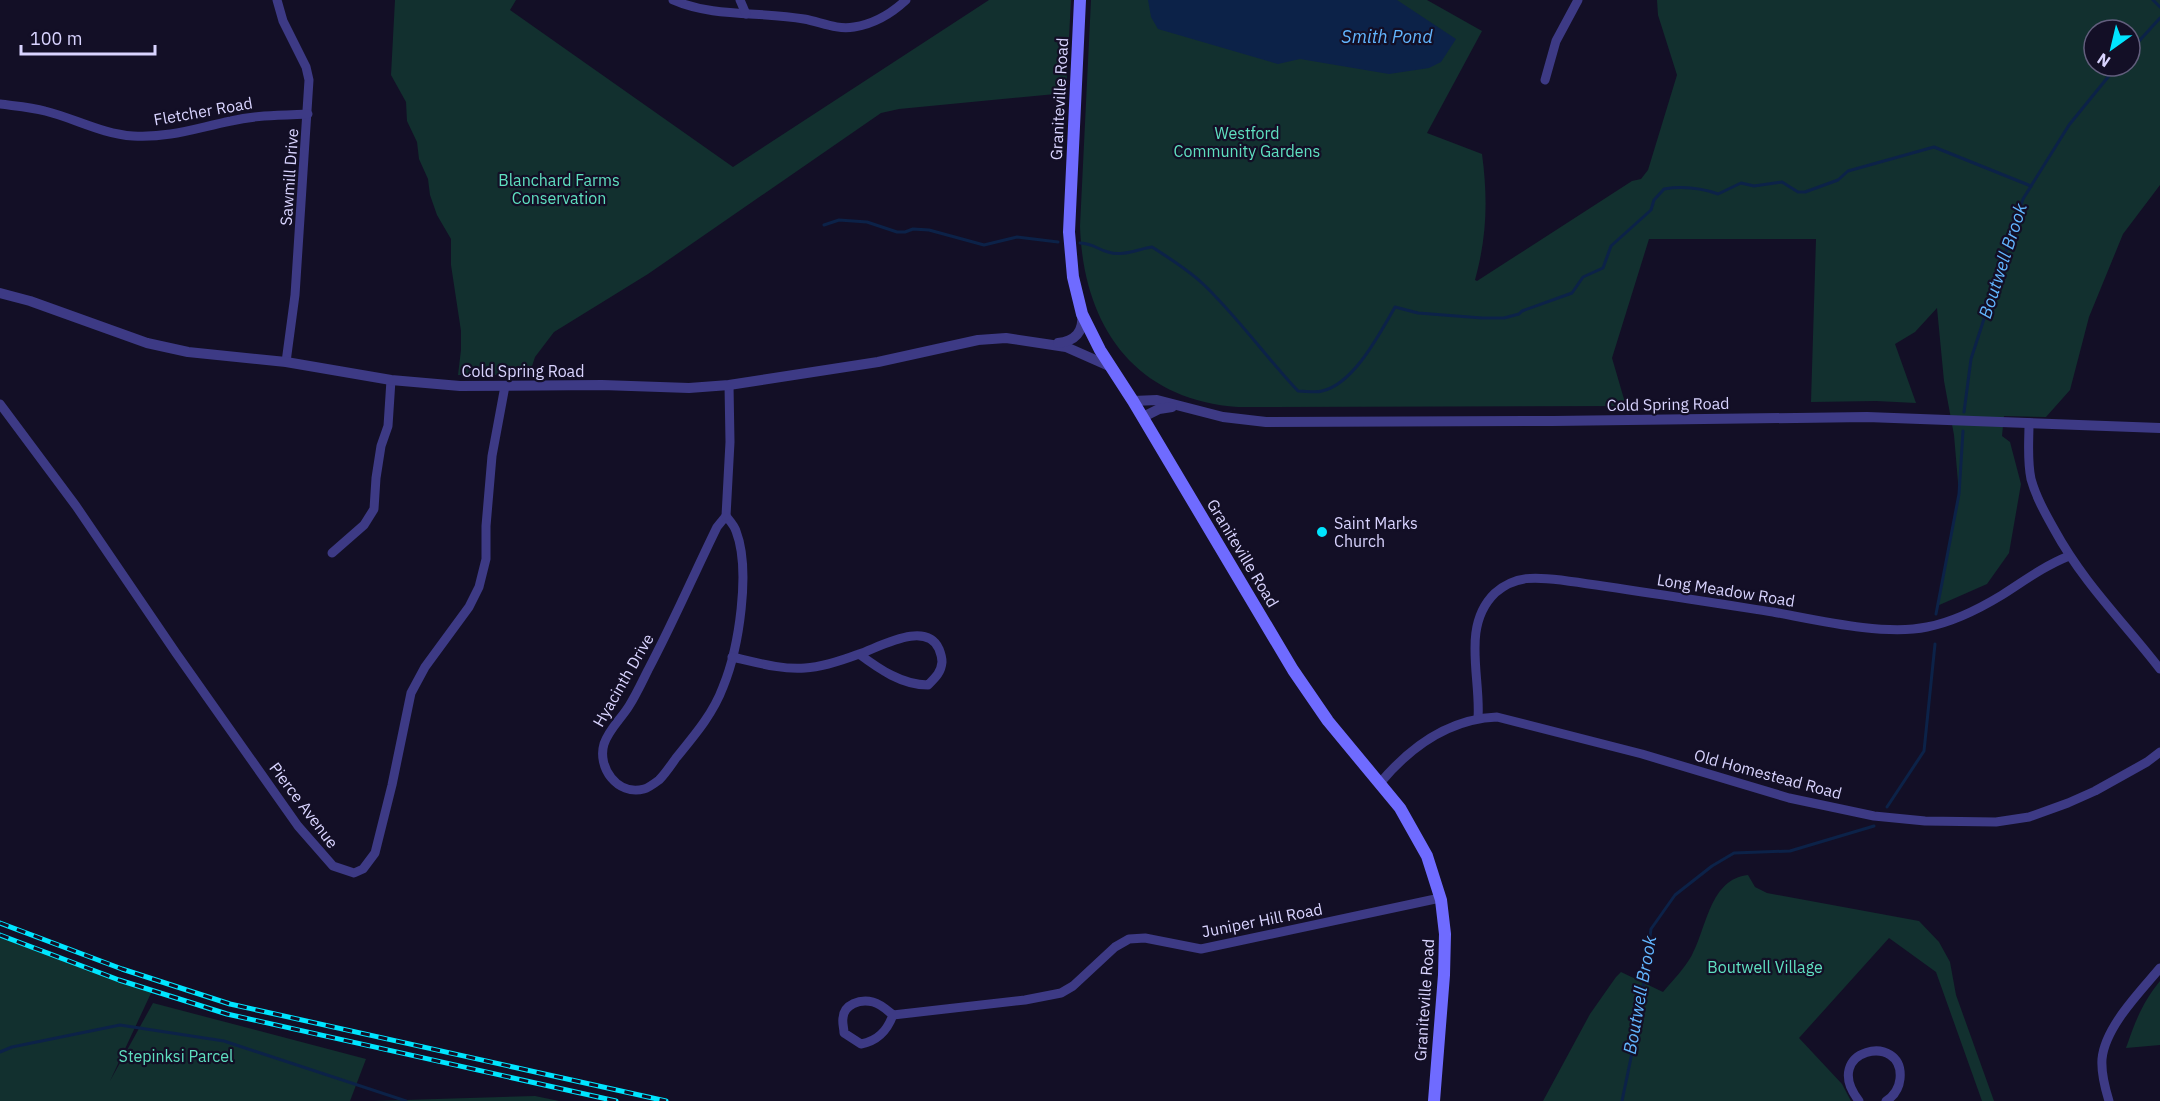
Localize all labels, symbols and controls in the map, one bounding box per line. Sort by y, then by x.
scale bar [21,18,154,56]
north arrow [2082,18,2142,78]
water label: Smith Pond [1341,25,1433,48]
text: 100 m [30,27,82,50]
street label: Graniteville Road [1046,37,1072,161]
text: N [2093,49,2114,72]
street label: Fletcher Road [152,92,254,130]
park label: Westford Community Gardens [1174,123,1320,161]
street label: Sawmill Drive [276,127,302,226]
park label: Blanchard Farms Conservation [498,170,620,208]
water label: Boutwell Brook [1973,200,2032,321]
street label: Cold Spring Road [462,361,584,381]
street label: Cold Spring Road [1606,393,1730,415]
street label: Graniteville Road [1203,495,1283,611]
place label: Saint Marks Church [1334,513,1418,551]
marker: Saint Marks Church [1315,525,1329,539]
street label: Long Meadow Road [1656,569,1796,611]
street label: Hyacinth Drive [588,630,658,730]
street label: Old Homestead Road [1692,745,1844,803]
street label: Pierce Avenue [265,758,343,852]
street label: Juniper Hill Road [1200,898,1324,942]
water label: Boutwell Brook [1618,933,1661,1056]
street label: Graniteville Road [1410,938,1438,1062]
park label: Boutwell Village [1707,957,1823,977]
park label: Stepinksi Parcel [119,1046,233,1066]

